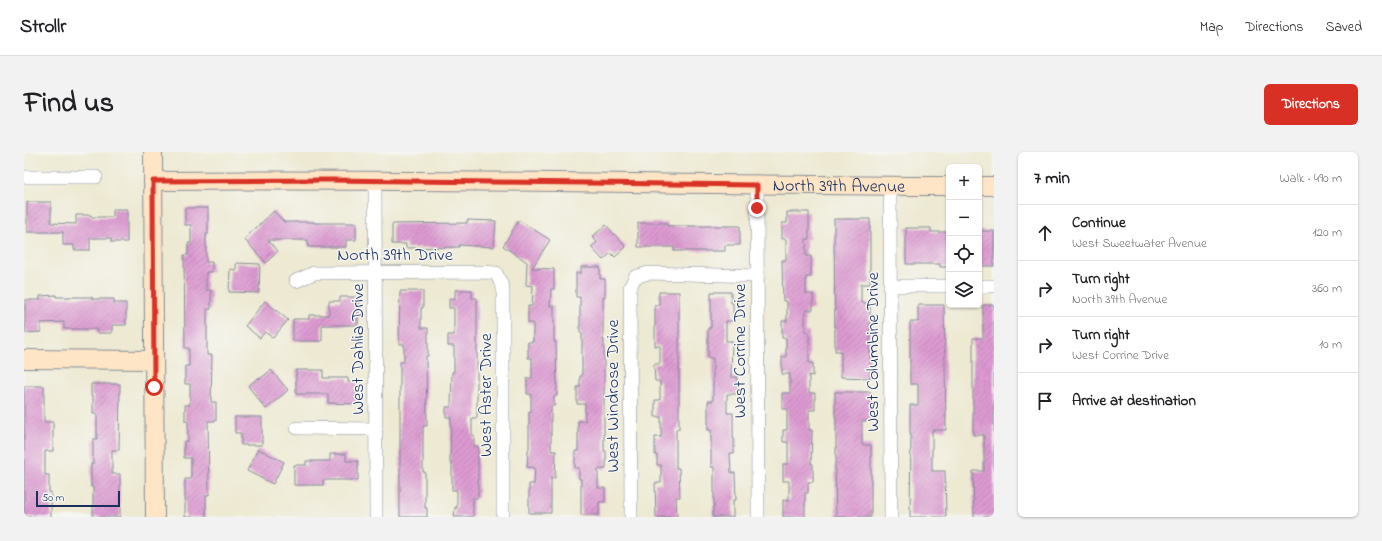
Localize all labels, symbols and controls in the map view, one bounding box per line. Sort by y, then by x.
text: Strollr [20,14,66,41]
text: Map [1200,17,1223,38]
text: Directions [1245,17,1303,38]
text: Saved [1325,17,1362,38]
text: Find us [24,84,114,125]
button: Directions [1264,84,1358,125]
map controls [946,164,982,308]
button: + [946,164,982,200]
text: 7 min [1034,166,1070,191]
text: Walk · 490 m [1280,169,1342,188]
street label: North 39th Avenue [773,174,906,201]
route end [748,199,766,217]
button: − [946,200,982,236]
text: Continue [1072,212,1126,234]
icon: ahead [1034,222,1056,244]
text: 120 m [1312,223,1342,242]
text: West Sweetwater Avenue [1072,234,1207,253]
button: locate [946,236,982,272]
street label: North 39th Drive [337,243,454,269]
text: Turn right [1072,268,1130,290]
street label: West Columbine Drive [861,271,887,432]
button: layers [946,272,982,308]
icon: right [1034,278,1056,300]
text: 360 m [1312,279,1342,298]
street label: West Dahlia Drive [346,282,372,415]
street label: West Corrine Drive [728,283,754,418]
text: North 39th Avenue [1072,290,1167,309]
street label: West Windrose Drive [601,319,627,473]
text: Turn right [1072,324,1130,346]
street label: West Aster Drive [474,332,500,457]
icon: right [1034,334,1056,356]
text: 10 m [1319,335,1342,354]
text: West Corrine Drive [1072,346,1169,365]
route start [145,378,163,396]
icon: arrive [1034,390,1056,412]
text: Arrive at destination [1072,390,1196,412]
scale bar [36,489,120,508]
text: 50 m [42,490,64,506]

